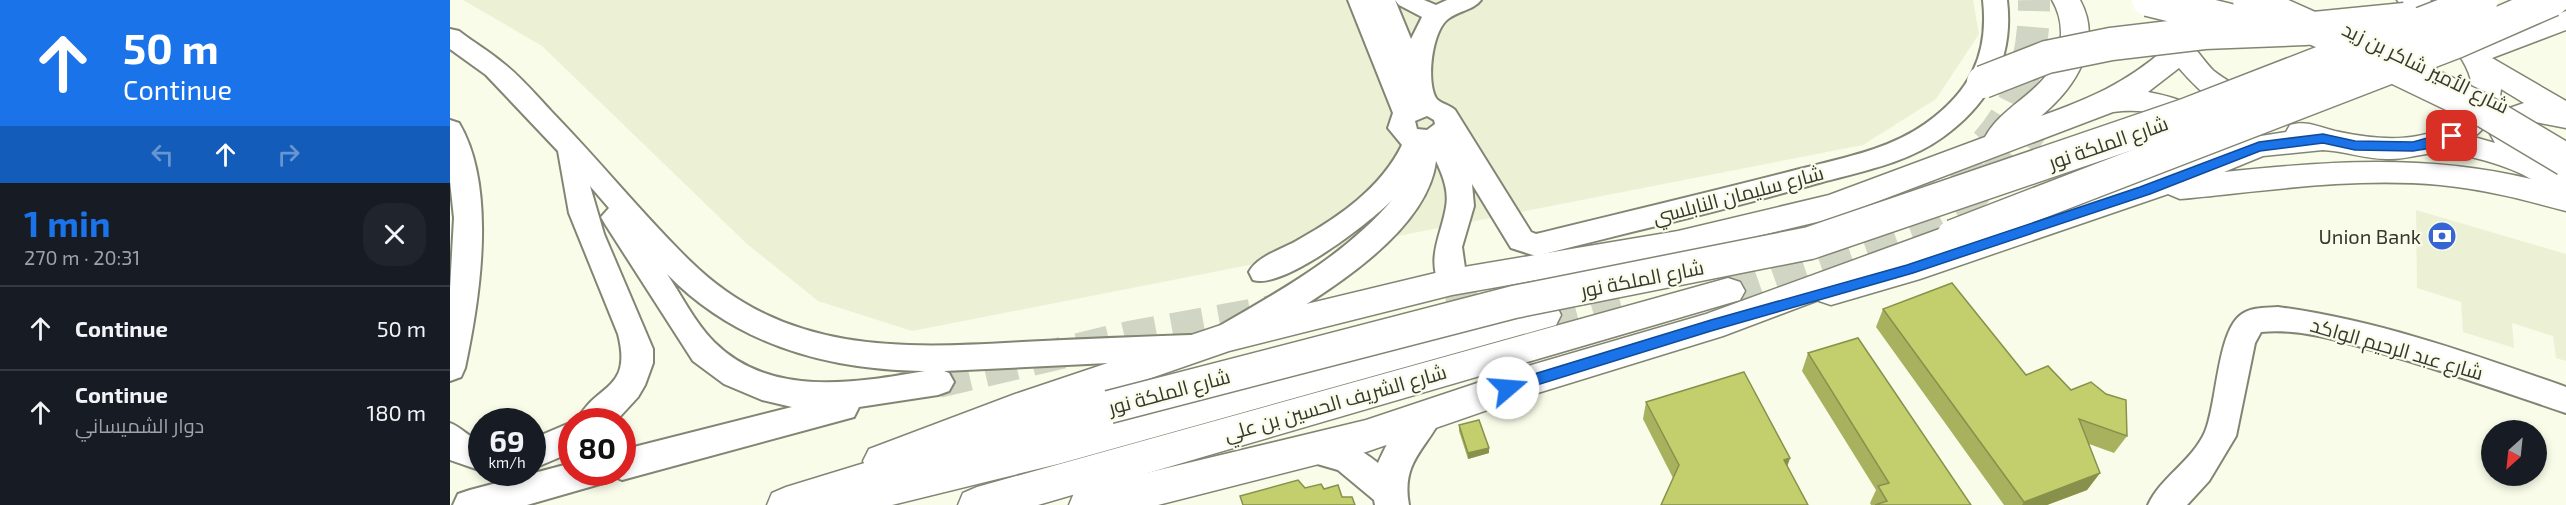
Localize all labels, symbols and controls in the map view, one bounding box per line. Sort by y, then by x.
street label: شارع الأمير شاكر بن زيد [2337,16,2513,121]
text: 50 m [123,22,219,72]
icon: ahead [24,24,102,102]
text: Continue [123,73,232,105]
street label: شارع الملكة نور [2044,110,2172,177]
pin [2426,110,2477,161]
icon: arrive [2435,119,2468,152]
icon: left [146,138,179,171]
icon: ahead [209,138,242,171]
icon: right [272,138,305,171]
street label: شارع سليمان النابلسي [1650,160,1827,232]
text: 1 min [24,201,111,244]
button: close [363,203,426,266]
bank icon: Union Bank [2426,220,2458,252]
place label: Union Bank [2318,224,2421,248]
text: 270 m · 20:31 [24,245,140,269]
street label: شارع الملكة نور [1577,254,1706,305]
icon: ahead [24,312,57,345]
street label: شارع عبد الرحيم الواكد [2307,312,2486,387]
text: Continue [75,315,168,341]
text: 50 m [377,315,426,341]
position arrow [1476,356,1540,420]
street label: شارع الشريف الحسين بن علي [1221,359,1451,450]
street label: شارع الملكة نور [1105,363,1233,422]
text: Continue [75,381,168,407]
icon: ahead [24,396,57,429]
text: 180 m [366,399,426,425]
speed limit sign: 80 [558,408,636,486]
text: دوار الشميساني [75,413,204,437]
north arrow [2481,420,2547,486]
map controls [2481,420,2547,486]
text: 69 [489,422,525,458]
text: km/h [488,453,526,471]

